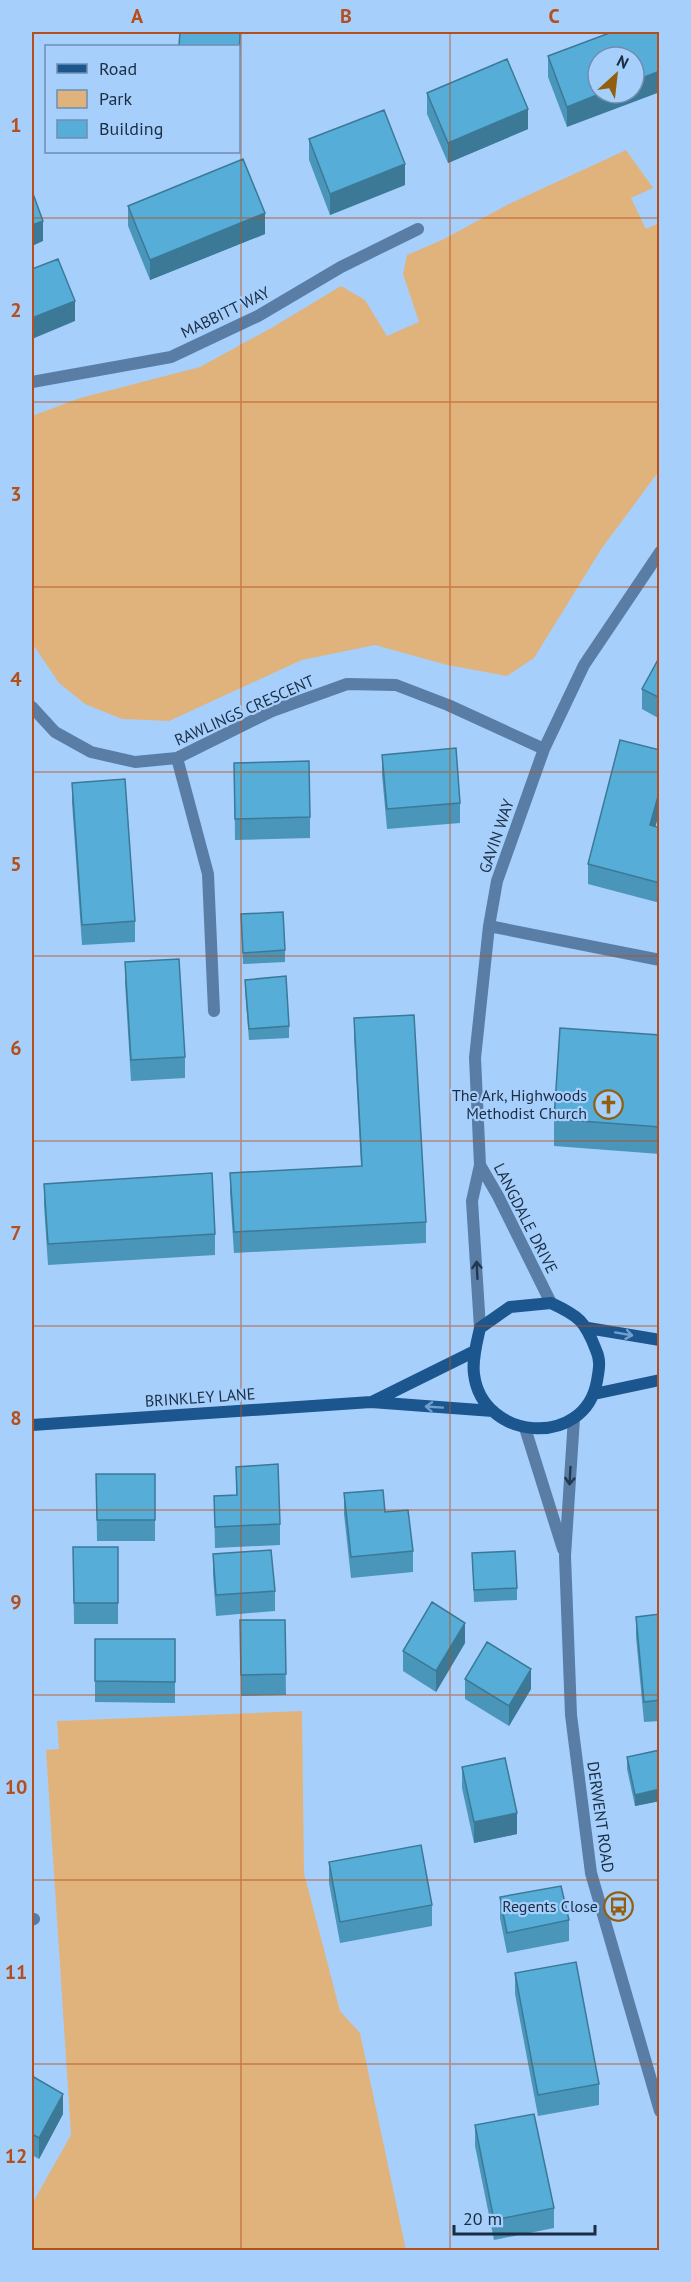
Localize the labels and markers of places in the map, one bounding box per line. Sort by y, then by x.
place label: The Ark, Highwoods Methodist Church [452,1085,587,1123]
church icon: The Ark, Highwoods Methodist Church [592,1088,624,1120]
bus stop icon: Regents Close [603,1890,635,1922]
place label: Regents Close [502,1896,598,1916]

